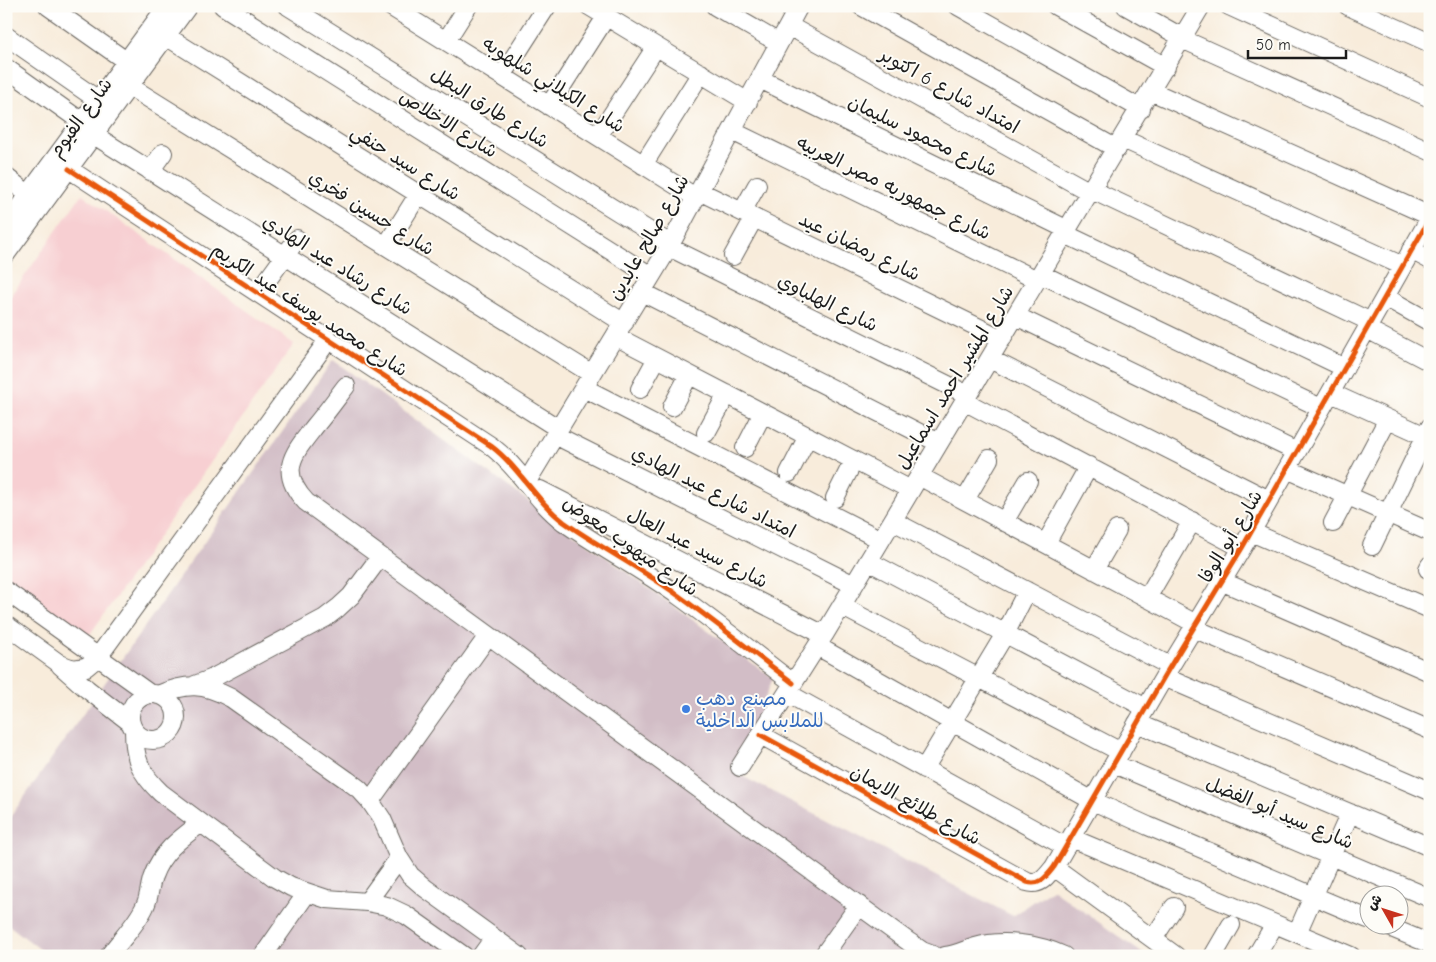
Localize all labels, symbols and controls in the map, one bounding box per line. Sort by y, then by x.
scale bar [1248,28,1346,60]
street label: شارع الكيلاني شلهوبه [476,32,629,142]
text: 50 m [1256,36,1291,54]
street label: امتداد شارع 6 اكتوبر [873,42,1023,140]
street label: شارع طارق البطل [425,63,552,155]
street label: شارع الفيوم [45,74,119,163]
street label: شارع الاخلاص [394,85,501,164]
street label: شارع محمود سليمان [844,90,1000,183]
street label: شارع سيد حنفي [344,120,464,209]
street label: شارع جمهوريه مصر العربيه [792,131,994,246]
street label: شارع حسين فخري [303,166,438,263]
street label: شارع صالح عابدين [604,171,695,305]
street label: شارع رمضان عيد [794,208,924,288]
street label: شارع رشاد عبد الهادي [257,210,416,322]
street label: شارع محمد يوسف عبد الكريم [206,238,412,384]
street label: شارع الهلباوي [773,269,881,339]
street label: شارع المشير احمد اسماعيل [891,282,1020,474]
street label: امتداد شارع عبد الهادي [627,441,799,545]
street label: شارع أبو الوفا [1195,486,1269,588]
street label: شارع ميهوب معوض [557,491,702,602]
street label: شارع سيد عبد العال [623,503,771,595]
place label: مصنع دهب للملابس الداخلية [696,688,824,732]
marker: مصنع دهب للملابس الداخلية [680,703,692,715]
street label: شارع طلائع الايمان [846,760,984,851]
street label: شارع سيد أبو الفضل [1202,772,1357,856]
north arrow [1358,884,1408,934]
text: ش [1363,891,1386,913]

